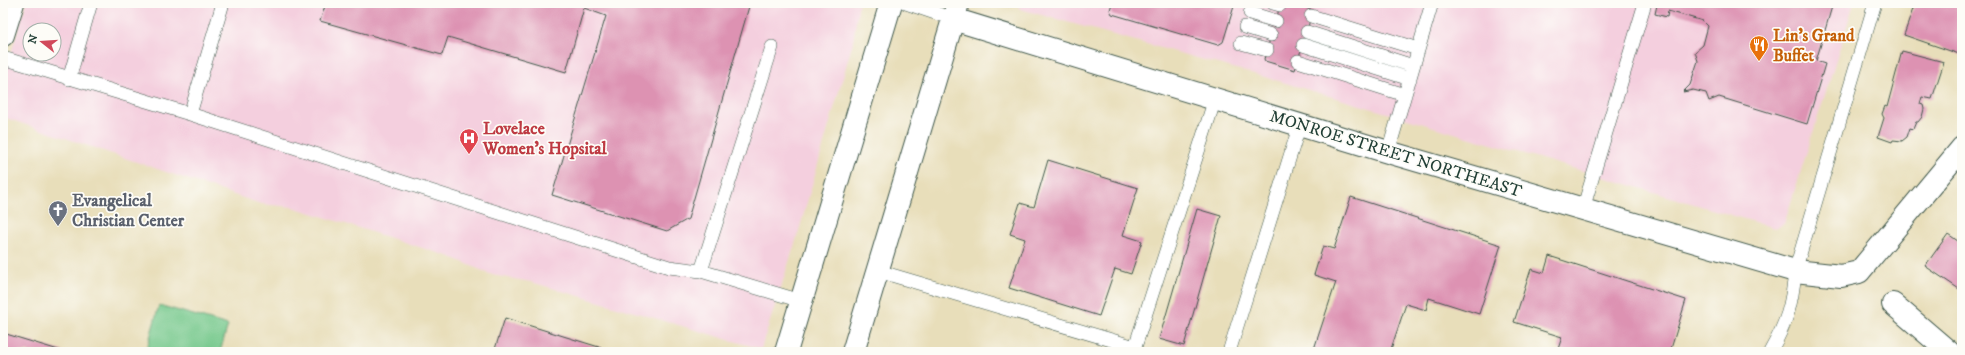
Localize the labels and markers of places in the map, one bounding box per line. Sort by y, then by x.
place label: Lin's Grand Buffet [1773,25,1855,67]
restaurant icon: Lin's Grand Buffet [1748,34,1770,62]
place label: Lovelace Women's Hopsital [482,118,607,160]
hospital icon: Lovelace Women's Hopsital [458,127,480,155]
place label: Evangelical Christian Center [72,190,185,232]
church icon: Evangelical Christian Center [47,199,69,227]

